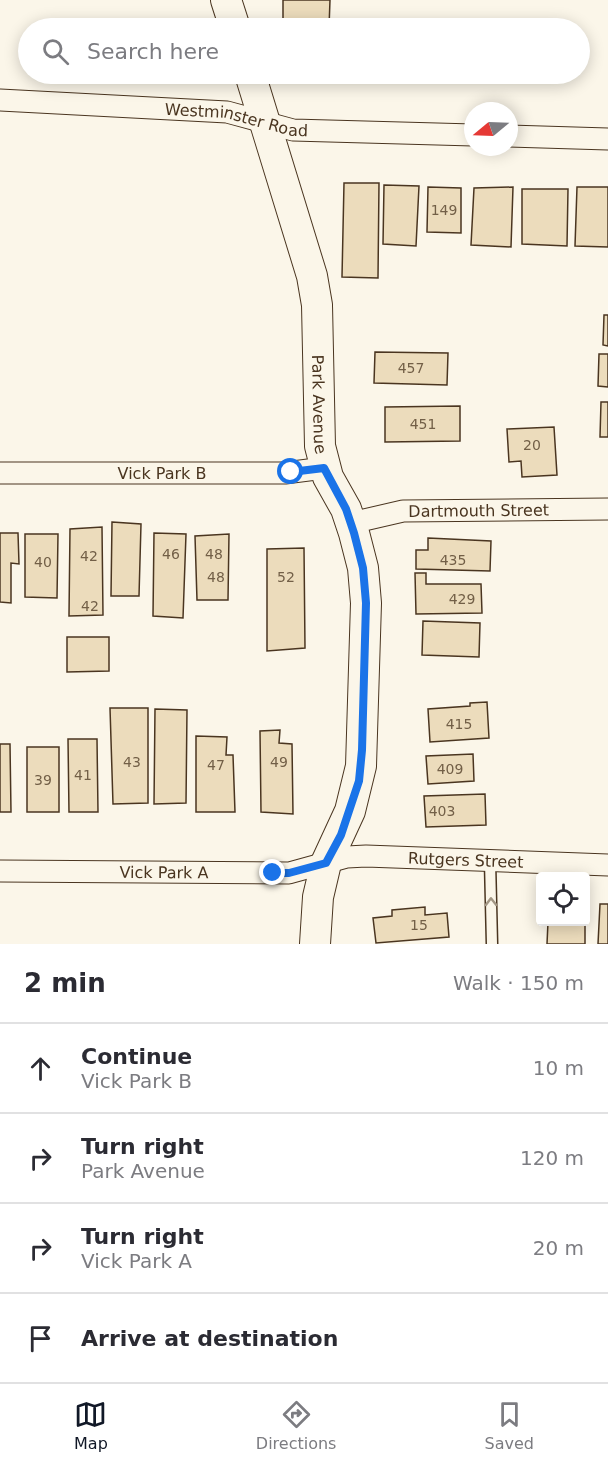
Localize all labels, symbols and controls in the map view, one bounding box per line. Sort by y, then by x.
search box [18,18,590,84]
icon: search [39,35,72,68]
text: Search here [87,39,219,64]
street label: Westminster Road [164,100,308,140]
north arrow [464,102,518,156]
house number: 149 [431,202,457,218]
street label: Park Avenue [308,354,331,456]
house number: 457 [398,360,424,376]
house number: 451 [410,416,436,432]
house number: 20 [523,437,541,453]
route start [277,458,303,484]
street label: Vick Park B [118,464,206,483]
street label: Dartmouth Street [408,501,549,521]
house number: 46 [162,546,180,562]
house number: 48 [205,546,223,562]
house number: 42 [80,548,98,564]
house number: 435 [440,552,466,568]
house number: 40 [34,554,52,570]
house number: 48 [207,569,225,585]
house number: 52 [277,569,295,585]
house number: 429 [449,591,475,607]
house number: 42 [81,598,99,614]
house number: 415 [446,716,472,732]
house number: 43 [123,754,141,770]
house number: 49 [270,754,288,770]
house number: 47 [207,757,225,773]
house number: 409 [437,761,463,777]
house number: 41 [74,767,92,783]
house number: 39 [34,772,52,788]
house number: 403 [429,803,455,819]
street label: Rutgers Street [408,849,524,872]
route end [259,859,285,885]
street label: Vick Park A [120,863,209,882]
map controls [536,872,590,926]
button: locate [536,872,590,926]
one-way arrow [485,898,497,907]
house number: 15 [410,917,428,933]
text: 2 min [24,968,106,998]
text: Walk · 150 m [453,971,584,995]
text: Continue [81,1044,192,1069]
icon: ahead [24,1052,57,1085]
text: 10 m [533,1056,584,1080]
text: Vick Park B [81,1069,192,1093]
text: Turn right [81,1134,204,1159]
icon: right [24,1142,57,1175]
text: 120 m [520,1146,584,1170]
text: Park Avenue [81,1159,205,1183]
text: Turn right [81,1224,204,1249]
icon: right [24,1232,57,1265]
text: 20 m [533,1236,584,1260]
text: Vick Park A [81,1249,192,1273]
icon: arrive [24,1322,57,1355]
text: Arrive at destination [81,1326,338,1351]
tab: Map [74,1398,108,1453]
tab: Directions [256,1398,336,1453]
tab: Saved [485,1398,534,1453]

